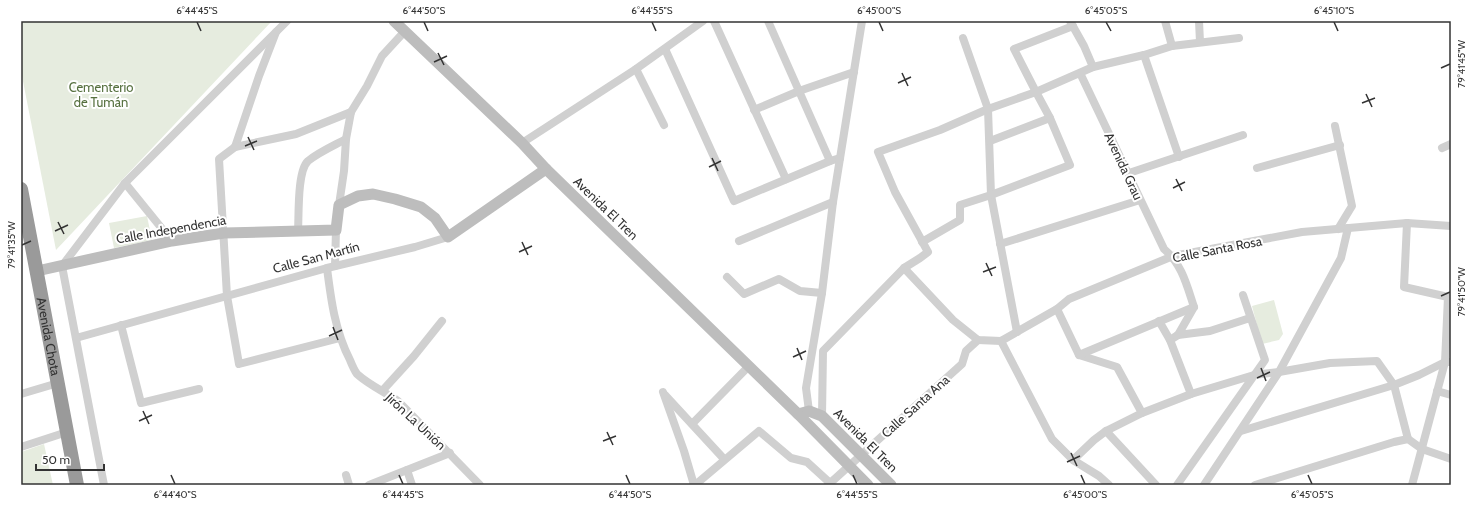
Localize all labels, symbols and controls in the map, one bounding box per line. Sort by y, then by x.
text: 6°44'45"S [176,4,218,17]
text: 6°44'50"S [403,4,446,17]
text: 6°44'55"S [631,4,673,17]
text: 6°45'00"S [857,4,901,17]
text: 6°45'05"S [1085,4,1127,17]
text: 6°45'10"S [1314,4,1354,17]
text: 79°41'45"W [1455,40,1468,88]
park label: Cementerio de Tumán [69,79,133,110]
street label: Avenida Grau [1101,130,1147,202]
street label: Avenida El Tren [570,173,642,243]
street label: Calle Independencia [115,211,228,247]
text: 79°41'35"W [5,221,18,269]
street label: Calle Santa Rosa [1171,232,1264,266]
street label: Calle San Martín [271,238,361,276]
text: 79°41'50"W [1455,267,1468,317]
street label: Avenida Chota [34,296,64,378]
street label: Calle Santa Ana [878,371,953,441]
street label: Jirón La Unión [382,388,449,453]
street label: Avenida El Tren [831,405,901,475]
scale bar [36,446,104,472]
text: 50 m [42,452,70,467]
text: 6°44'40"S [153,488,197,501]
text: 6°44'45"S [382,488,424,501]
text: 6°44'50"S [609,488,652,501]
text: 6°44'55"S [836,488,878,501]
text: 6°45'00"S [1063,488,1107,501]
text: 6°45'05"S [1291,488,1333,501]

